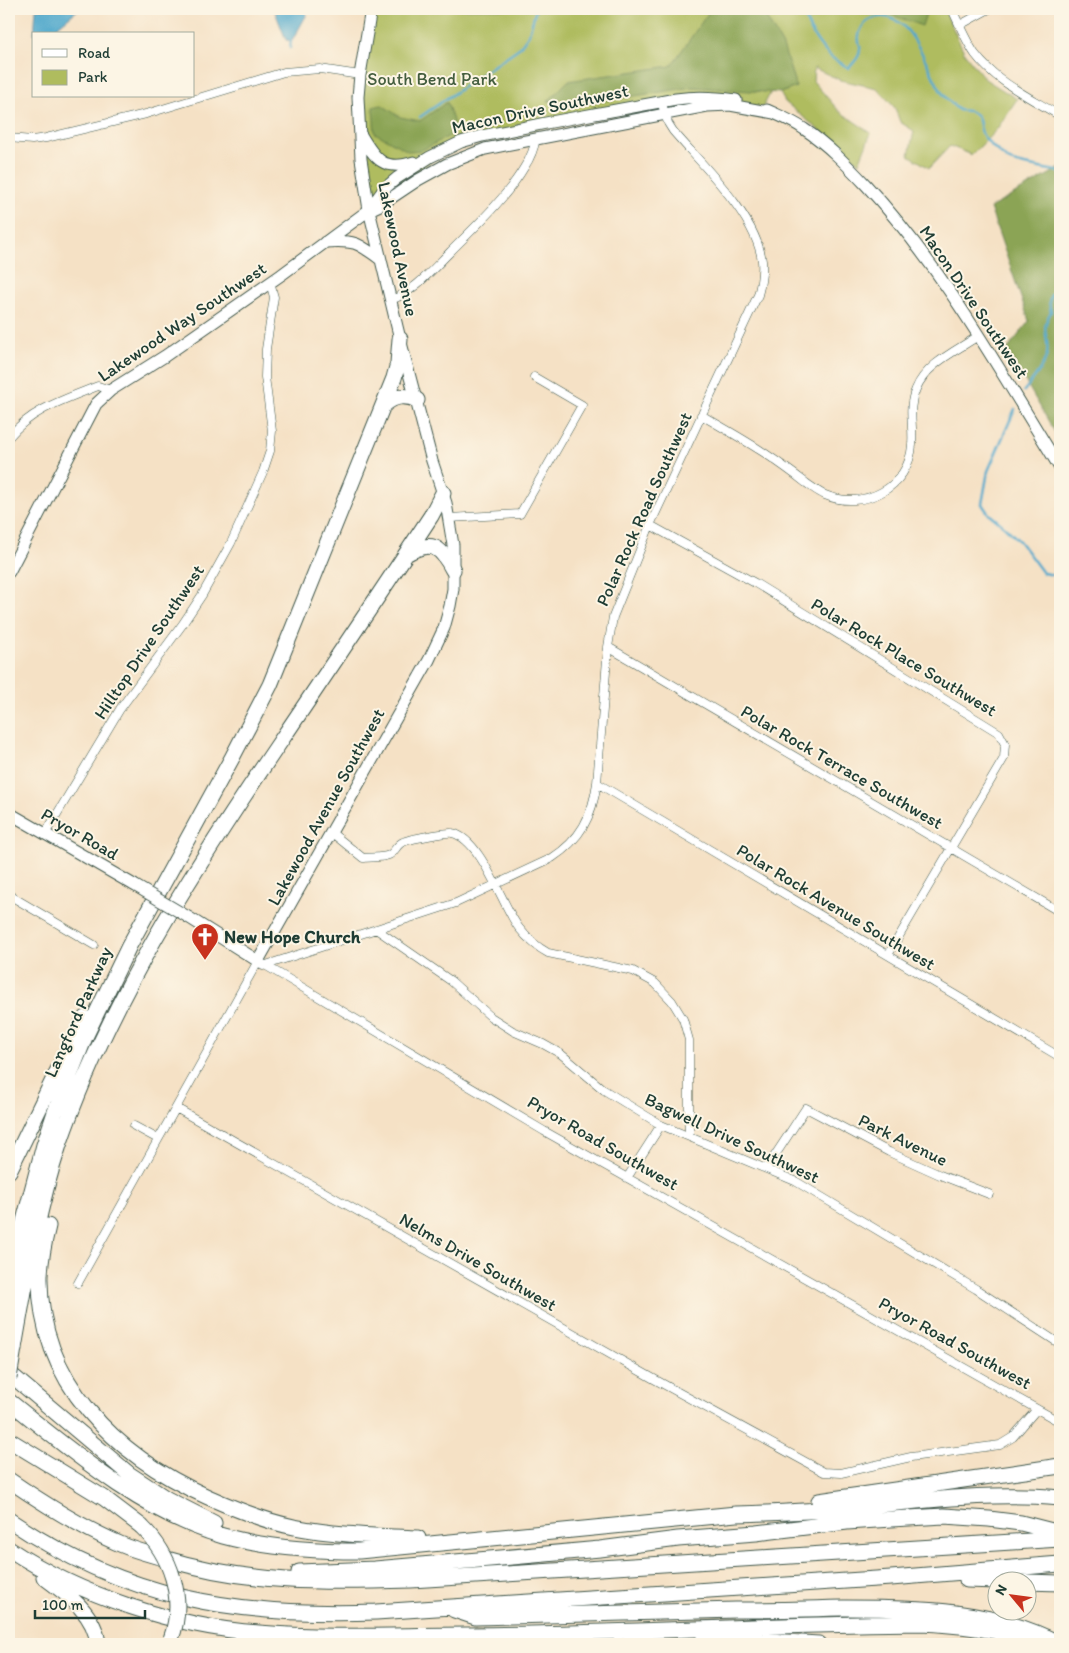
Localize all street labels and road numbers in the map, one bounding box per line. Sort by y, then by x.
street label: Macon Drive Southwest [450,79,631,138]
street label: Lakewood Avenue [373,180,423,318]
street label: Macon Drive Southwest [915,221,1034,383]
street label: Lakewood Way Southwest [94,257,271,387]
street label: Polar Rock Road Southwest [591,408,697,609]
street label: Hilltop Drive Southwest [89,560,209,724]
street label: Polar Rock Place Southwest [807,593,1001,721]
street label: Polar Rock Terrace Southwest [737,700,947,834]
street label: Lakewood Avenue Southwest [263,704,390,909]
street label: Pryor Road [37,803,123,865]
street label: Polar Rock Avenue Southwest [733,839,940,975]
street label: Langford Parkway [39,943,117,1081]
street label: Bagwell Drive Southwest [641,1088,823,1188]
street label: Pryor Road Southwest [523,1091,683,1195]
street label: Park Avenue [855,1109,951,1171]
street label: Nelms Drive Southwest [395,1208,561,1316]
street label: Pryor Road Southwest [875,1292,1035,1394]

